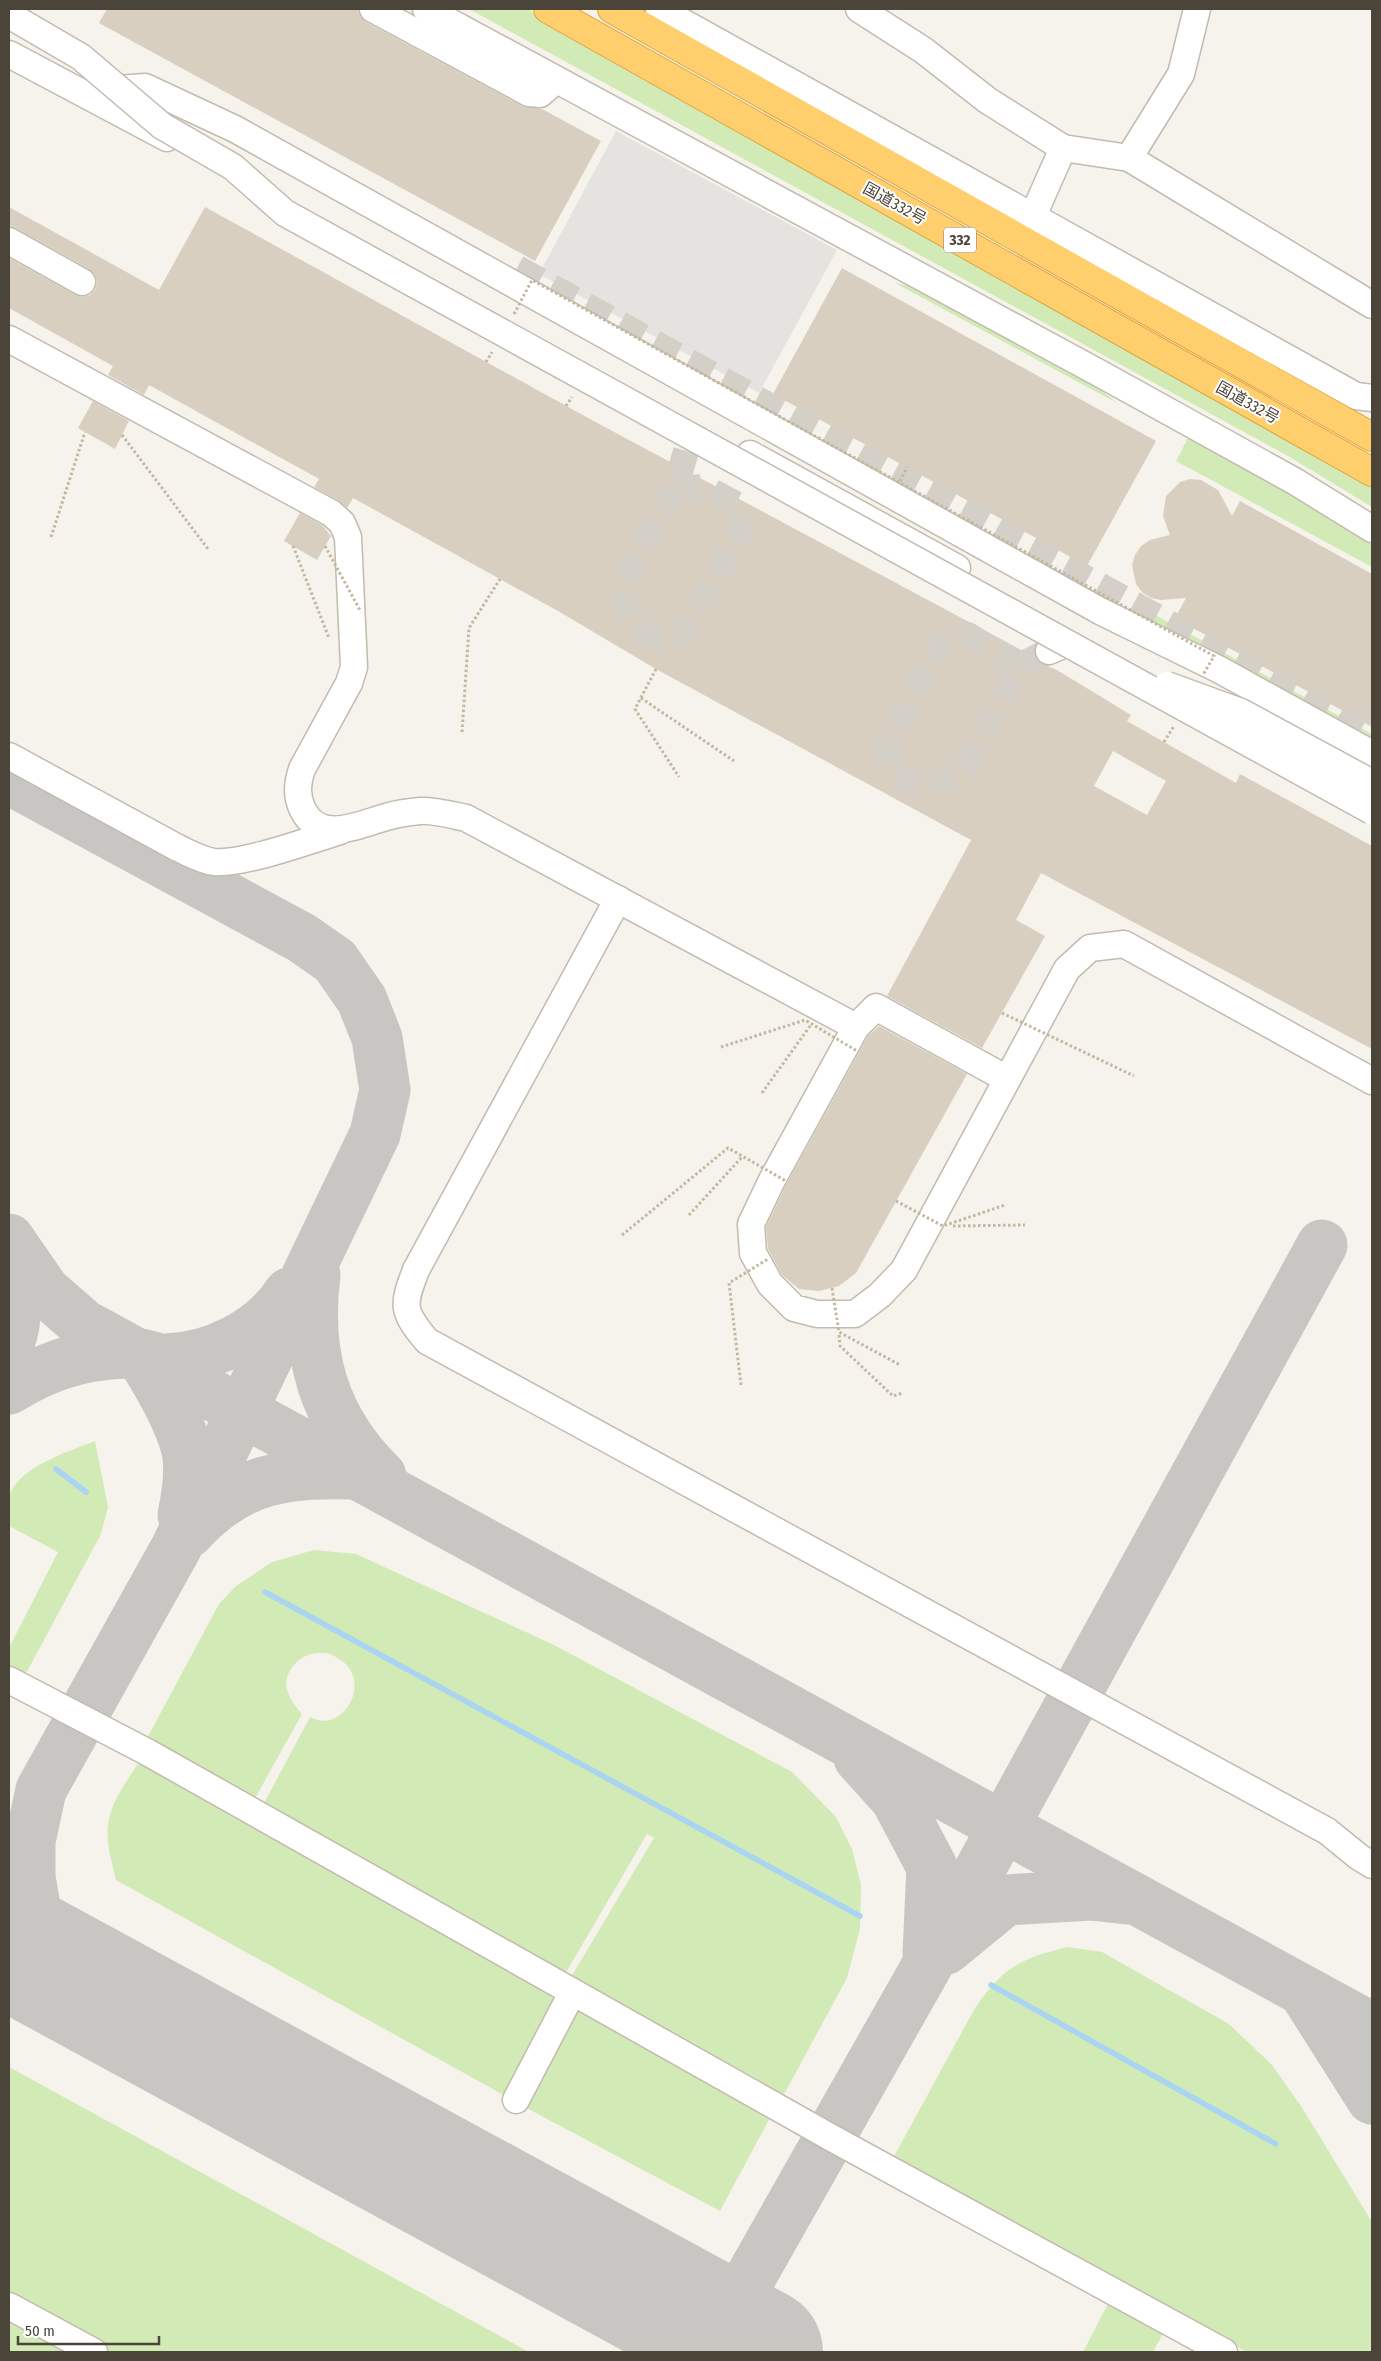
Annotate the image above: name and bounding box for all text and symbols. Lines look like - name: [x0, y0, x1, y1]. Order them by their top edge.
- street label: 国道332号: [860, 178, 930, 229]
- road number: 332: [944, 228, 976, 252]
- street label: 国道332号: [1213, 377, 1283, 428]
- scale bar: [18, 2314, 159, 2346]
- text: 50 m: [25, 2322, 55, 2340]

